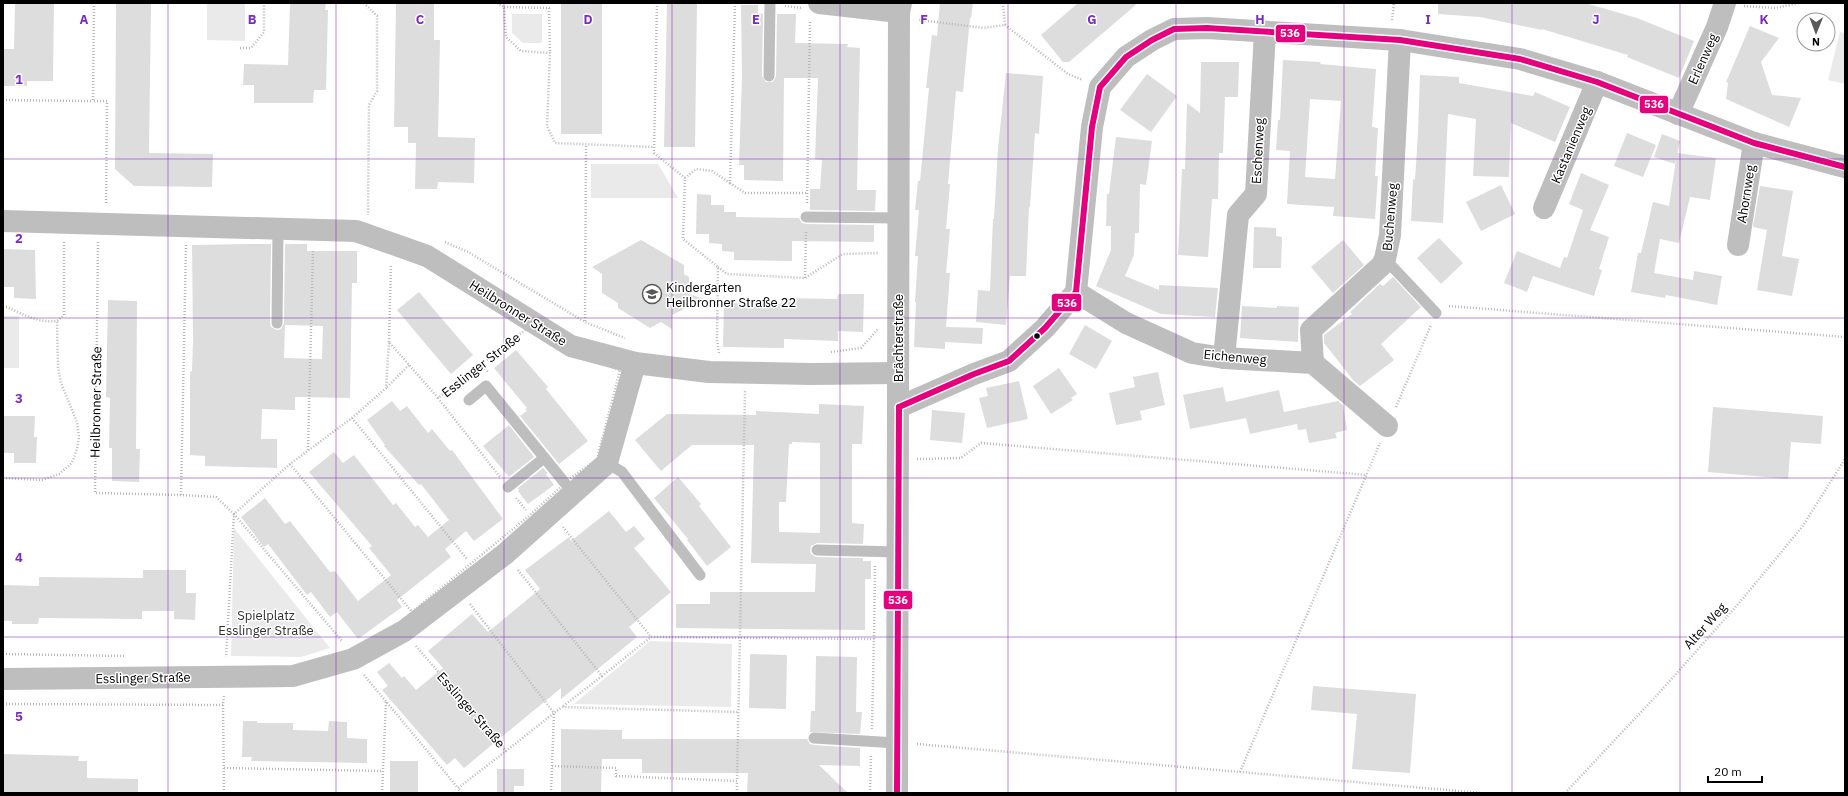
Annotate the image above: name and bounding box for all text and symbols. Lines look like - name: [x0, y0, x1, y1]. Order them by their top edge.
- text: A: [80, 11, 89, 28]
- text: B: [248, 11, 257, 28]
- text: C: [416, 11, 425, 28]
- text: D: [583, 11, 593, 28]
- text: E: [752, 11, 760, 28]
- text: F: [920, 11, 928, 28]
- text: G: [1087, 11, 1097, 28]
- text: H: [1255, 11, 1265, 28]
- text: I: [1425, 11, 1431, 28]
- text: J: [1592, 11, 1600, 28]
- text: K: [1759, 11, 1769, 28]
- north arrow: [1796, 12, 1836, 52]
- line badge: 536: [1275, 24, 1306, 43]
- text: 536: [1280, 26, 1300, 40]
- street label: Erlenweg: [1684, 31, 1722, 87]
- text: N: [1812, 35, 1820, 49]
- text: 1: [15, 71, 23, 88]
- line badge: 536: [1639, 95, 1669, 114]
- text: 536: [1644, 97, 1664, 111]
- street label: Kastanienweg: [1547, 104, 1595, 186]
- street label: Eschenweg: [1248, 117, 1268, 185]
- street label: Ahornweg: [1733, 163, 1759, 224]
- street label: Buchenweg: [1379, 182, 1401, 252]
- text: 2: [15, 230, 23, 247]
- street label: Heilbronner Straße: [466, 276, 570, 350]
- place label: Kindergarten Heilbronner Straße 22: [666, 279, 796, 311]
- school or university icon: Kindergarten Heilbronner Straße 22: [641, 283, 663, 305]
- line badge: 536: [1051, 293, 1082, 312]
- street label: Brächterstraße: [890, 294, 907, 382]
- text: 536: [1057, 296, 1077, 310]
- street label: Esslinger Straße: [438, 329, 524, 401]
- unlabelled marker: [1032, 331, 1042, 341]
- street label: Heilbronner Straße: [87, 346, 105, 458]
- street label: Eichenweg: [1203, 346, 1267, 368]
- text: 3: [15, 390, 23, 407]
- text: 4: [15, 549, 23, 566]
- line badge: 536: [883, 590, 913, 610]
- text: 536: [888, 593, 908, 607]
- street label: Alter Weg: [1680, 599, 1730, 653]
- park label: Spielplatz Esslinger Straße: [218, 607, 314, 639]
- street label: Esslinger Straße: [433, 668, 509, 752]
- street label: Esslinger Straße: [95, 669, 191, 687]
- text: 5: [15, 708, 23, 725]
- scale bar: [1708, 758, 1762, 784]
- text: 20 m: [1714, 764, 1742, 779]

